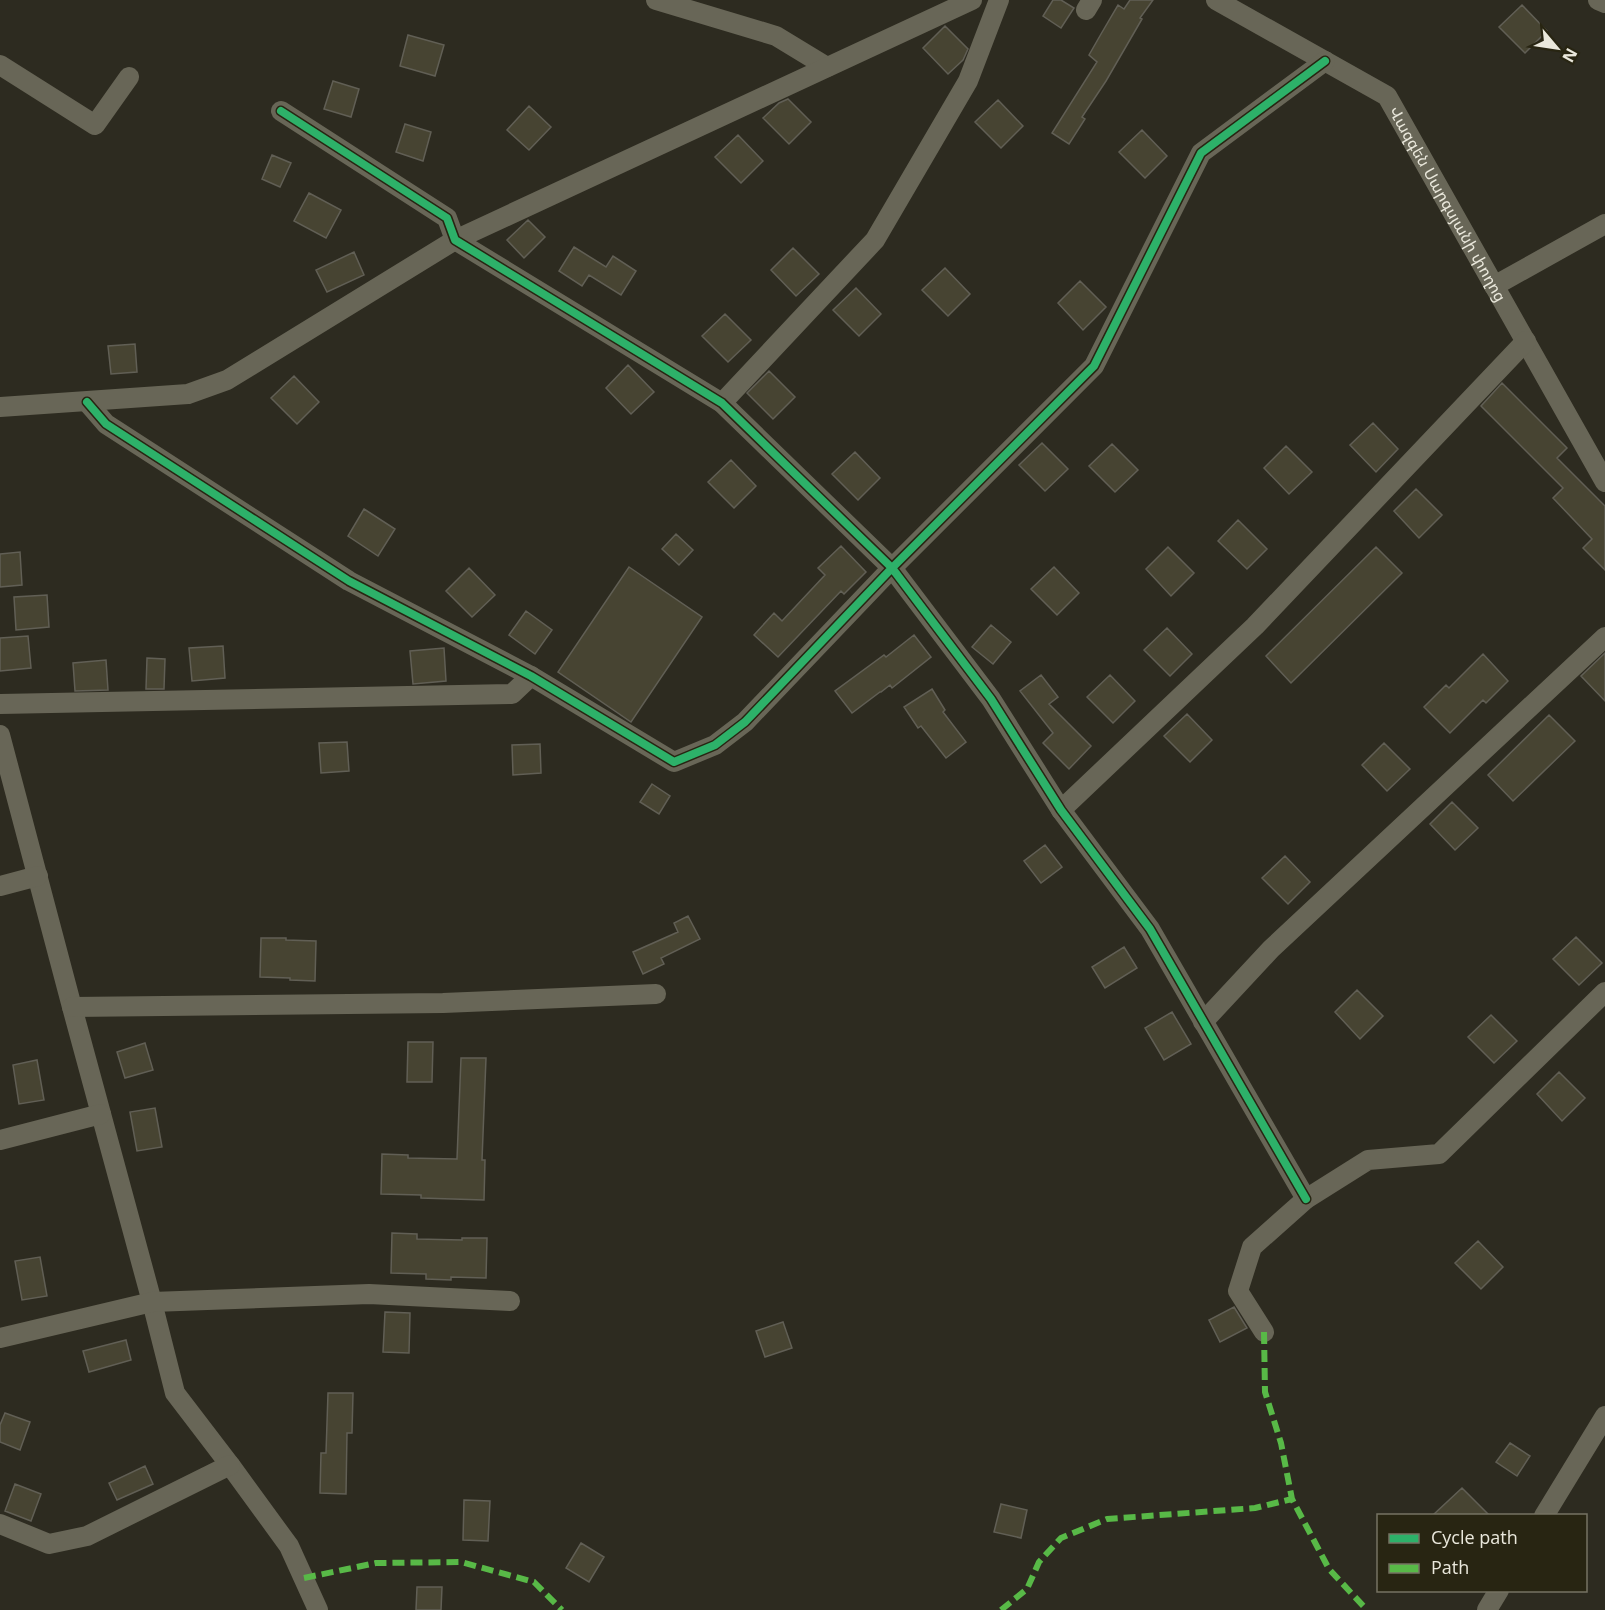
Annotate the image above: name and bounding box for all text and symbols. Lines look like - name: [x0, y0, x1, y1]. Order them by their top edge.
- north arrow: [1527, 18, 1587, 78]
- text: N: [1557, 44, 1583, 66]
- street label: Վազգեն Սարգսյանի փողոց: [1384, 102, 1512, 306]
- legend: [1377, 1514, 1587, 1592]
- text: Cycle path: [1431, 1525, 1518, 1549]
- text: Path: [1431, 1555, 1469, 1579]

